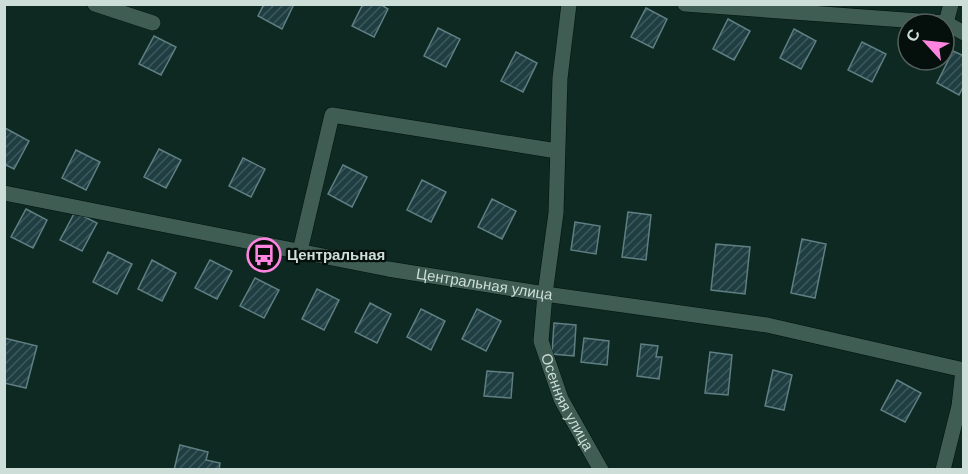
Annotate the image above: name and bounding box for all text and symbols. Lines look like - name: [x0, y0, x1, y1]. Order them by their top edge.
- north arrow: [896, 12, 956, 72]
- text: С: [901, 25, 925, 45]
- bus stop icon: Центральная: [246, 237, 282, 273]
- place label: Центральная: [287, 245, 385, 265]
- street label: Центральная улица: [415, 264, 555, 305]
- street label: Осенняя улица: [536, 351, 598, 455]

